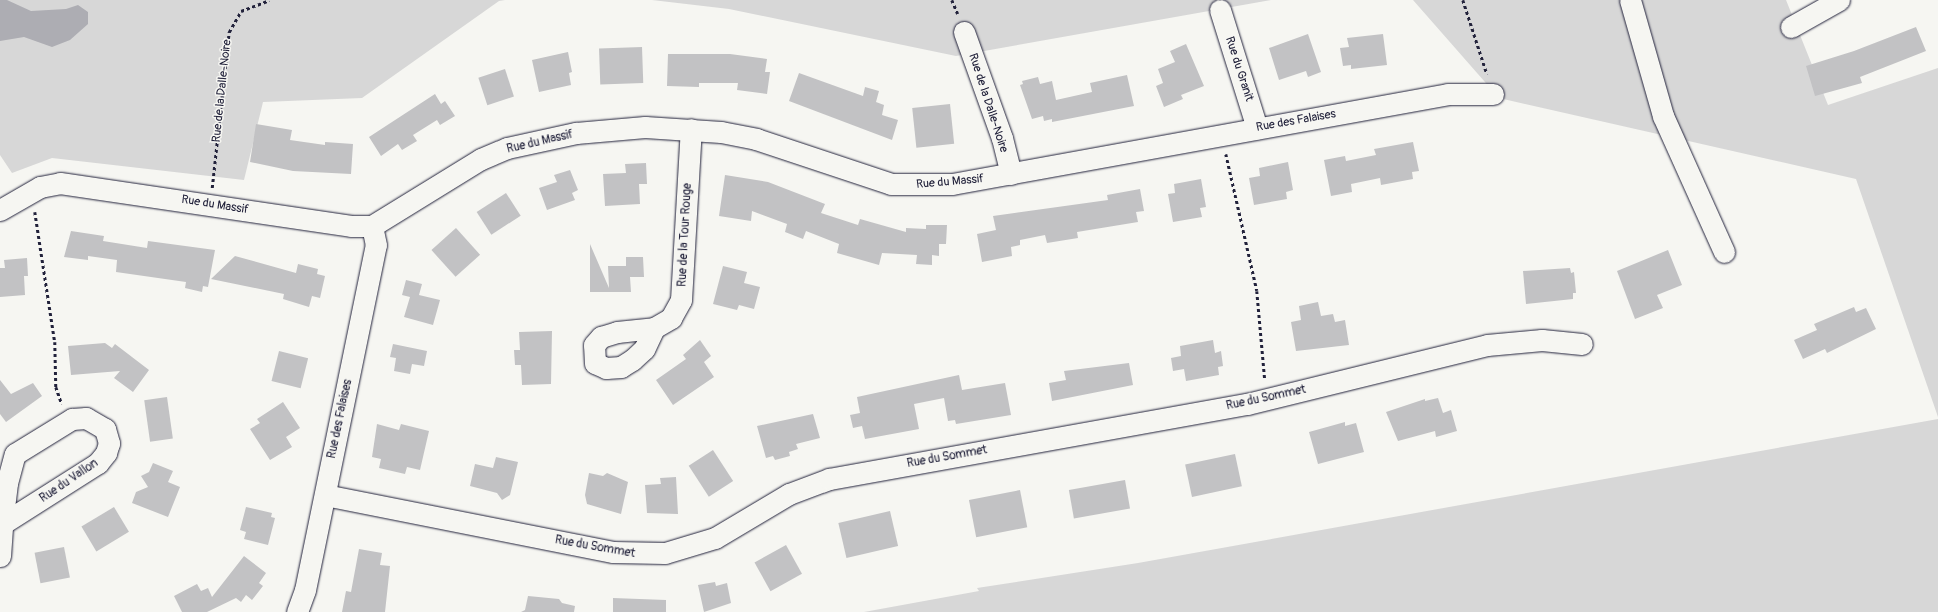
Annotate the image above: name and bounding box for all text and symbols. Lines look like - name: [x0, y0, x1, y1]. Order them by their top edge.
- street label: Rue du Granit: [1222, 35, 1256, 103]
- street label: Rue de la Dalle-Noire: [209, 39, 235, 143]
- street label: Rue de la Dalle-Noire: [965, 52, 1011, 154]
- street label: Rue des Falaises: [1255, 107, 1337, 135]
- street label: Rue du Massif: [505, 127, 575, 157]
- street label: Rue du Massif: [916, 172, 984, 192]
- street label: Rue de la Tour Rouge: [675, 183, 695, 287]
- street label: Rue du Massif: [180, 193, 250, 217]
- street label: Rue des Falaises: [325, 378, 355, 460]
- street label: Rue du Sommet: [1225, 383, 1307, 413]
- street label: Rue du Sommet: [906, 443, 988, 471]
- street label: Rue du Vallon: [37, 456, 101, 506]
- street label: Rue du Sommet: [554, 533, 636, 561]

